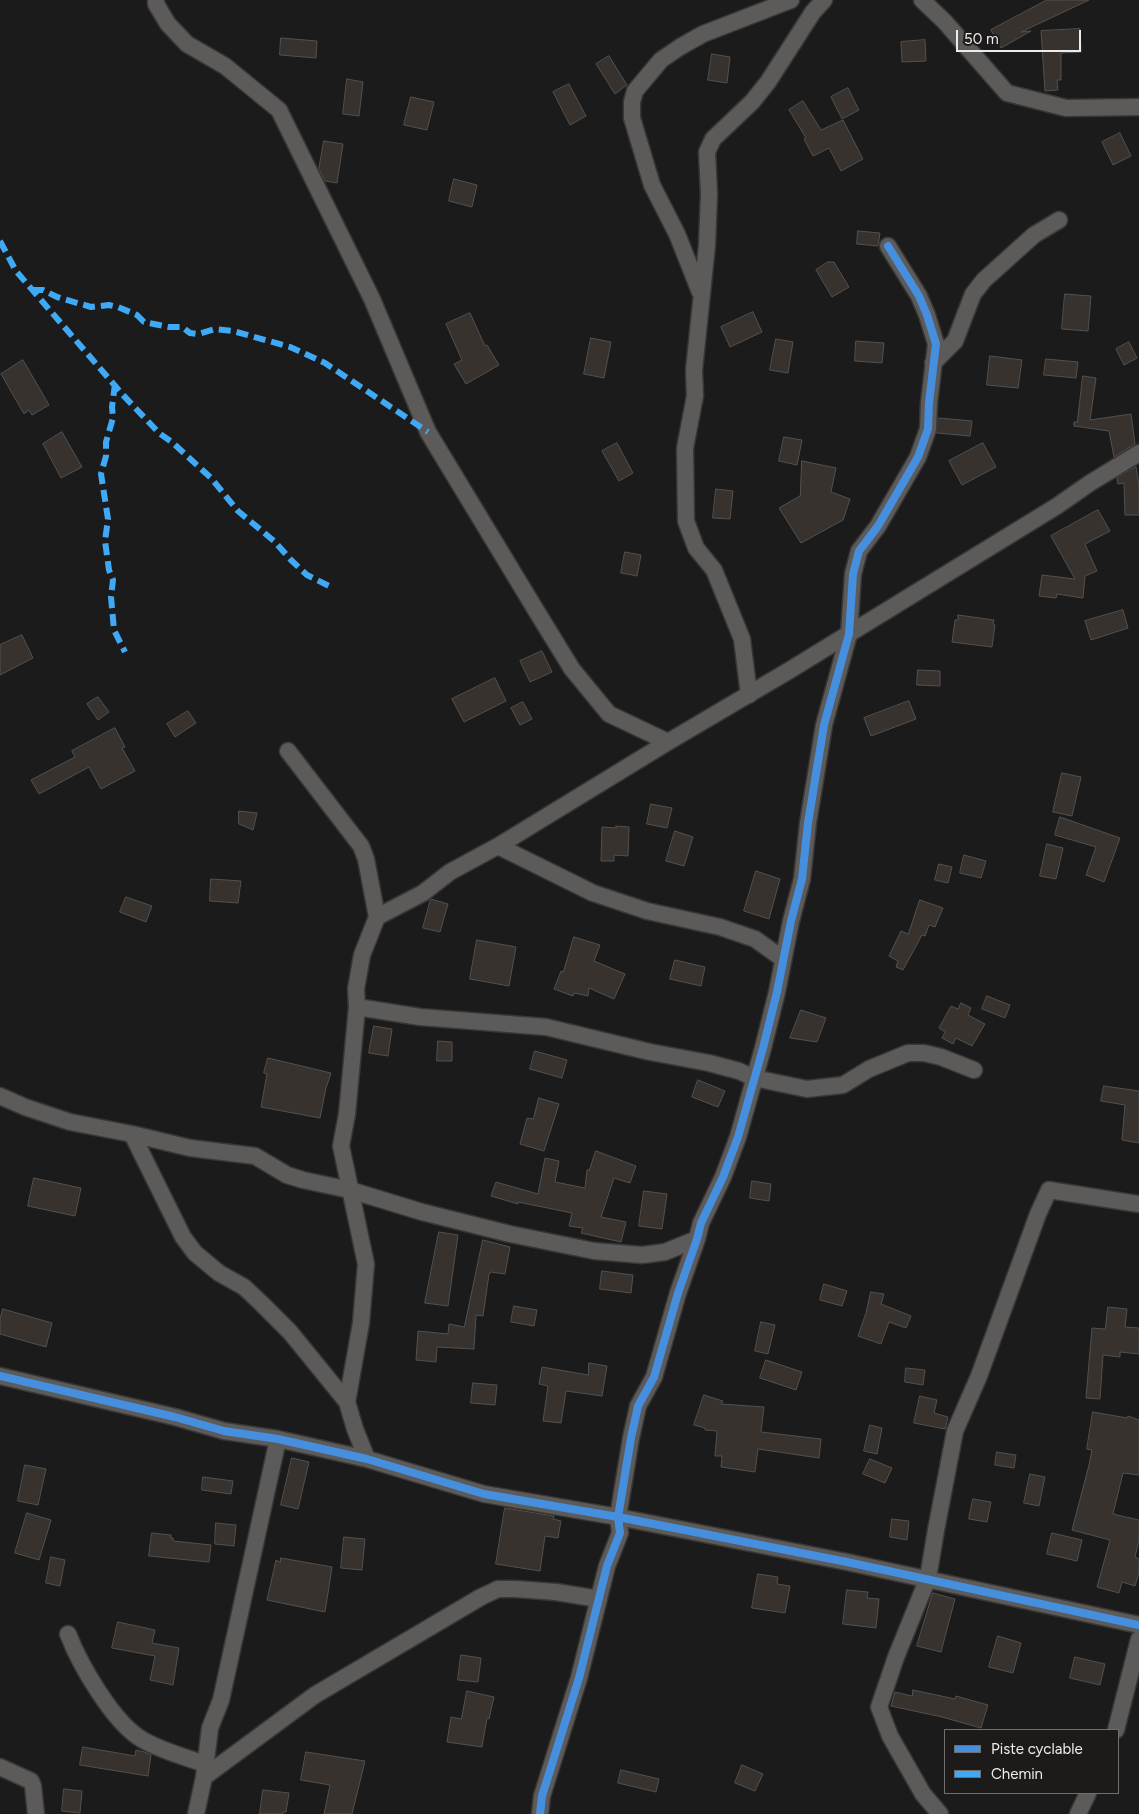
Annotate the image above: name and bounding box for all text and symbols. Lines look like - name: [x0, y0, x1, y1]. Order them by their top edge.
- scale bar: [959, 20, 1084, 52]
- text: 50 m: [964, 30, 999, 48]
- legend: [944, 1729, 1119, 1794]
- text: Piste cyclable: [991, 1740, 1083, 1758]
- text: Chemin: [991, 1765, 1043, 1783]

